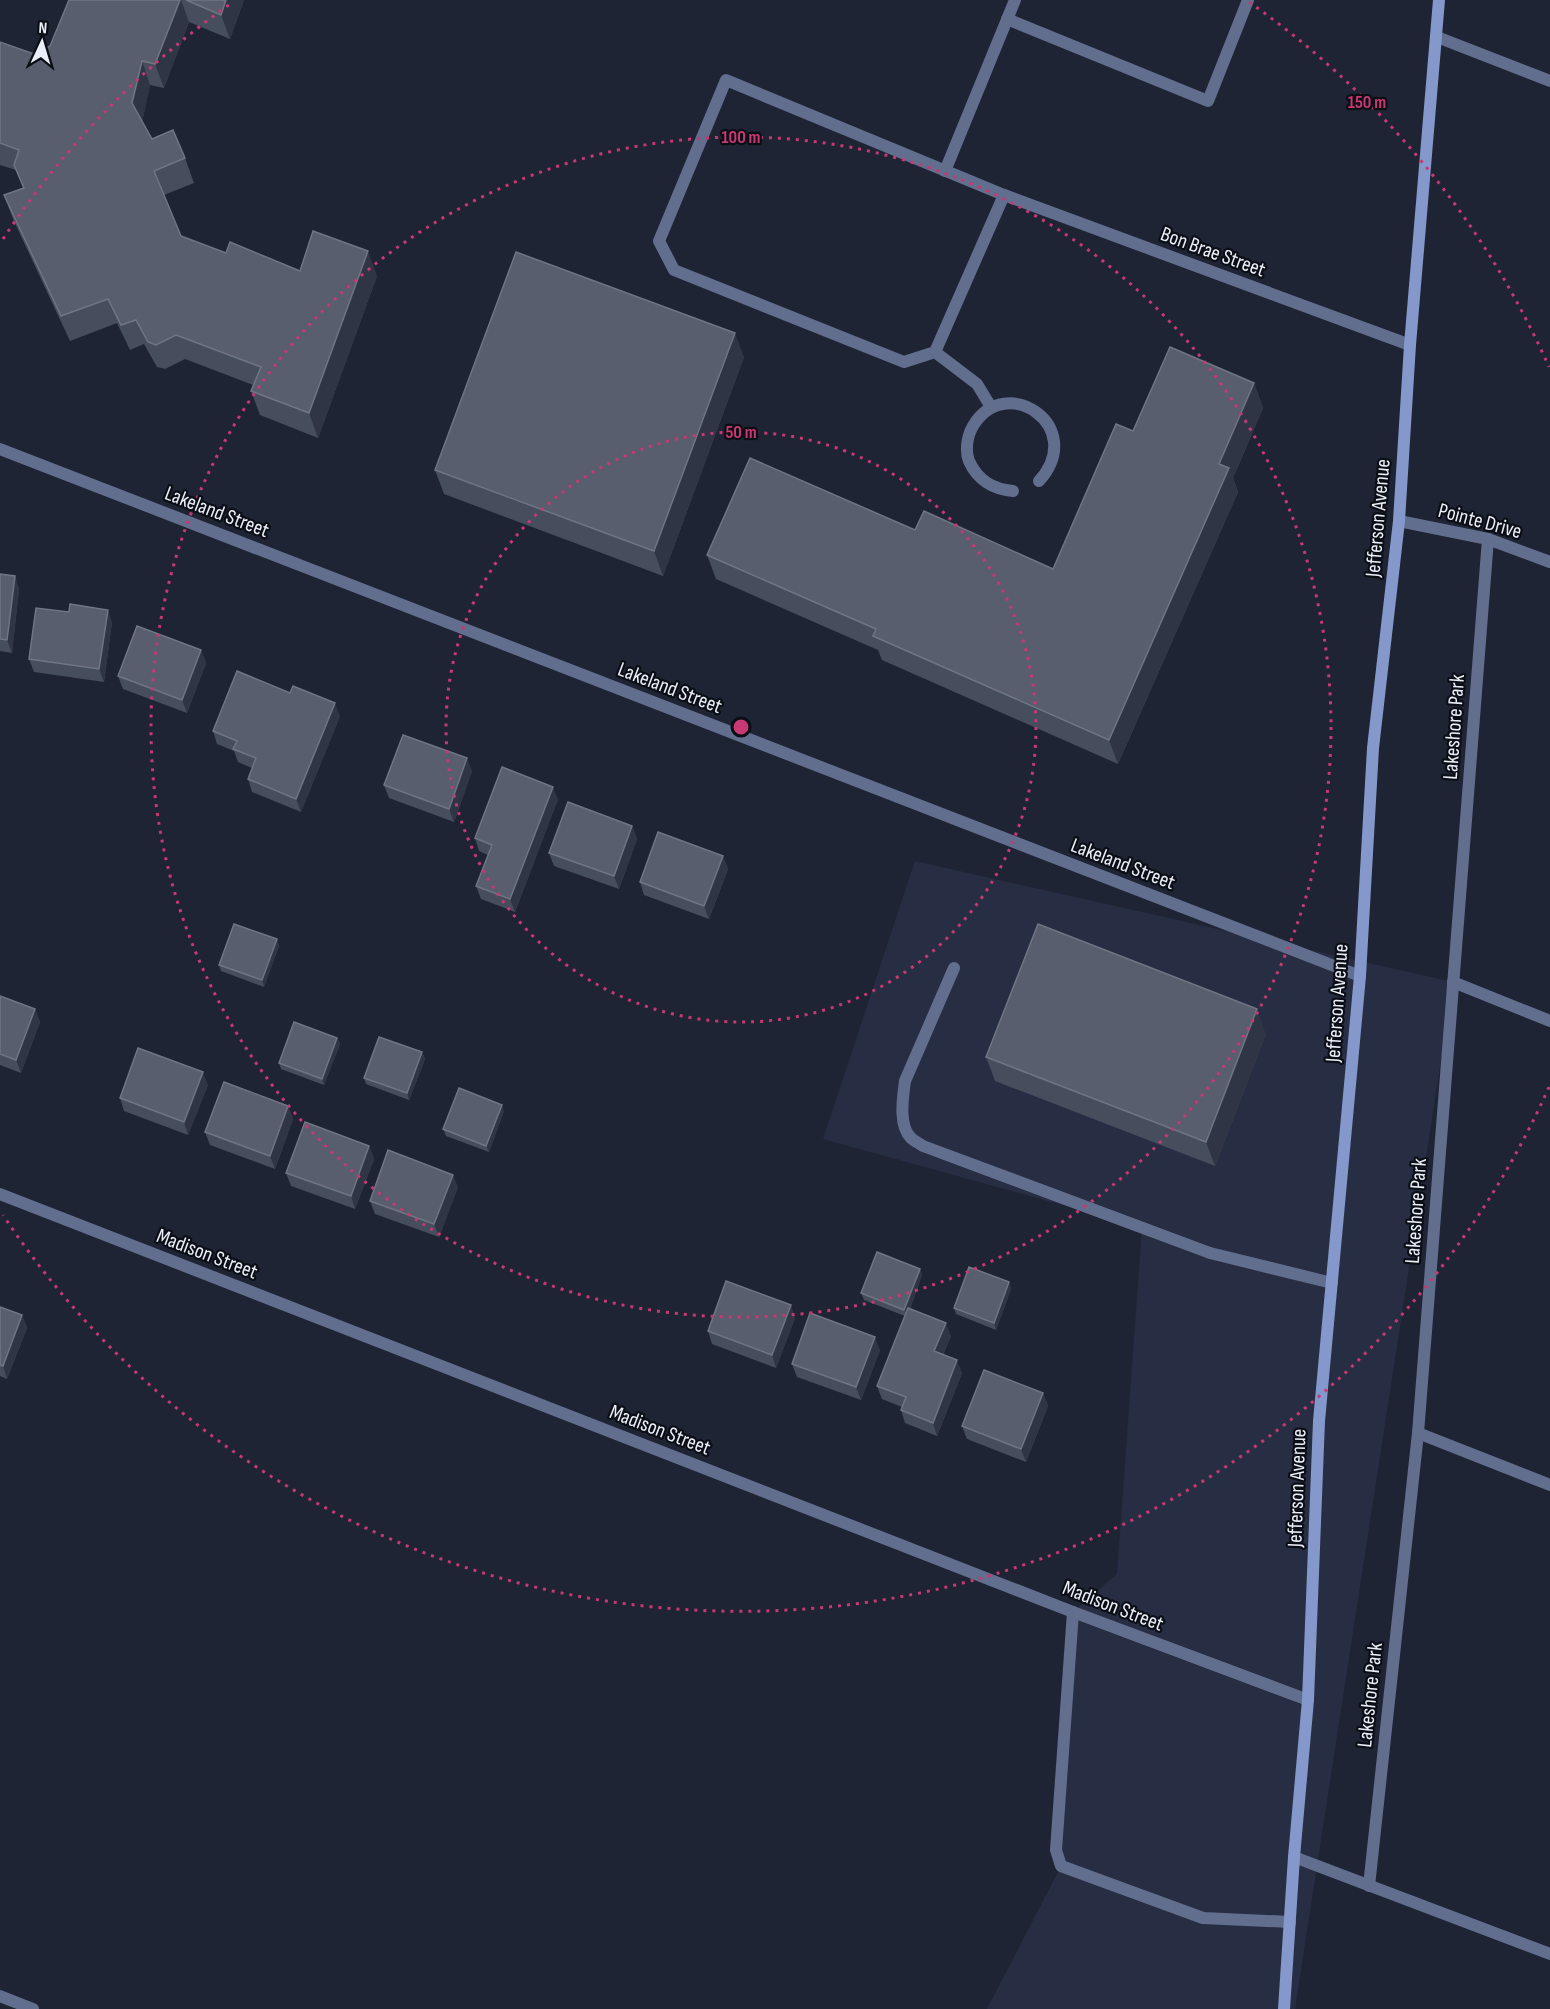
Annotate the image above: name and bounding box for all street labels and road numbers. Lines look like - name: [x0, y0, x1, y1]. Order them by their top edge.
- street label: Bon Brae Street: [1157, 222, 1269, 282]
- street label: Jefferson Avenue: [1360, 458, 1396, 579]
- street label: Lakeland Street: [161, 481, 273, 543]
- street label: Pointe Drive: [1436, 498, 1524, 544]
- street label: Lakeland Street: [614, 657, 726, 719]
- street label: Lakeshore Park: [1438, 674, 1470, 780]
- street label: Lakeland Street: [1067, 833, 1179, 895]
- street label: Jefferson Avenue: [1320, 943, 1354, 1064]
- street label: Lakeshore Park: [1400, 1158, 1432, 1264]
- street label: Madison Street: [153, 1223, 261, 1285]
- street label: Madison Street: [606, 1399, 714, 1461]
- street label: Jefferson Avenue: [1282, 1428, 1312, 1549]
- street label: Madison Street: [1059, 1575, 1167, 1637]
- street label: Lakeshore Park: [1352, 1641, 1388, 1749]

